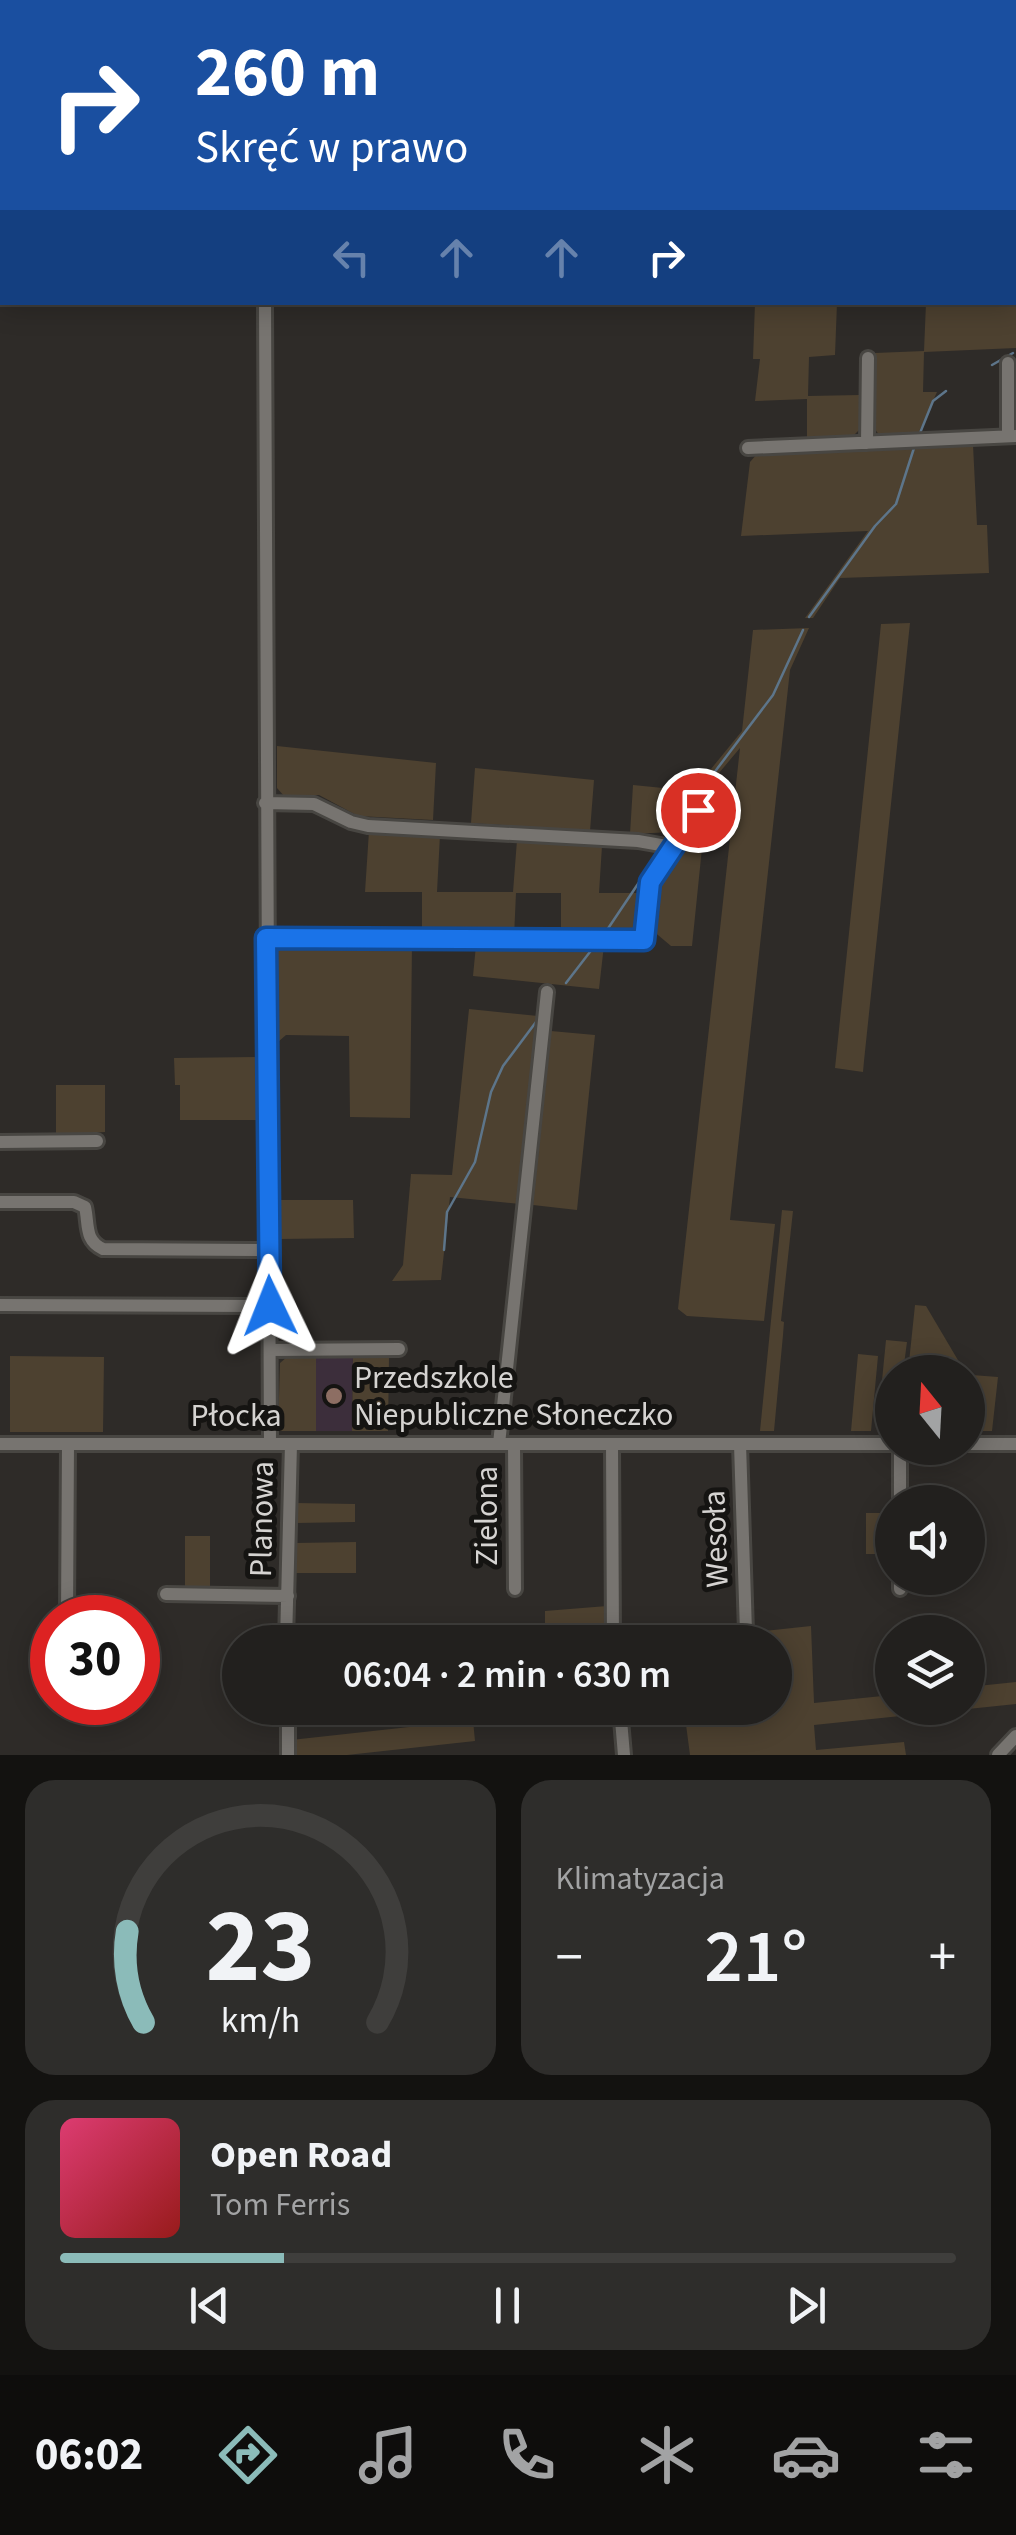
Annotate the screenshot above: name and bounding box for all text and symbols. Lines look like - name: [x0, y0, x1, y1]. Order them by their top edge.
- text: 260 m: [195, 23, 380, 123]
- icon: right: [30, 40, 160, 170]
- text: Skręć w prawo: [195, 116, 468, 180]
- icon: left: [324, 230, 379, 285]
- icon: ahead: [429, 230, 484, 285]
- icon: ahead: [534, 230, 589, 285]
- icon: right: [639, 230, 694, 285]
- pin: [656, 768, 741, 853]
- icon: arrive: [671, 783, 726, 838]
- position arrow: [218, 1254, 322, 1358]
- place label: Przedszkole Niepubliczne Słoneczko: [354, 1355, 673, 1438]
- north arrow: [875, 1355, 985, 1465]
- map controls: [875, 1355, 985, 1725]
- marker: Przedszkole Niepubliczne Słoneczko: [323, 1385, 345, 1407]
- street label: Płocka: [190, 1393, 282, 1439]
- street label: Planowa: [238, 1461, 286, 1577]
- street label: Zielona: [464, 1466, 510, 1566]
- button: sound: [875, 1485, 985, 1595]
- street label: Wesoła: [691, 1490, 741, 1588]
- speed limit sign: 30: [30, 1595, 160, 1725]
- button: layers: [875, 1615, 985, 1725]
- text: 06:04 · 2 min · 630 m: [343, 1648, 671, 1702]
- text: Klimatyzacja: [556, 1856, 725, 1902]
- text: 23: [205, 1874, 315, 2022]
- text: 21°: [704, 1904, 807, 2011]
- text: −: [556, 1919, 583, 1997]
- text: +: [929, 1919, 956, 1997]
- text: km/h: [221, 1995, 300, 2046]
- text: Open Road: [210, 2128, 392, 2182]
- text: Tom Ferris: [210, 2182, 350, 2228]
- icon: previous: [182, 2278, 237, 2333]
- icon: pause: [480, 2278, 535, 2333]
- icon: next: [779, 2278, 834, 2333]
- icon: directions: [213, 2420, 283, 2490]
- icon: music: [353, 2420, 423, 2490]
- icon: phone: [492, 2420, 562, 2490]
- icon: climate: [632, 2420, 702, 2490]
- icon: car: [771, 2420, 841, 2490]
- icon: filters: [911, 2420, 981, 2490]
- text: 06:02: [35, 2423, 143, 2487]

